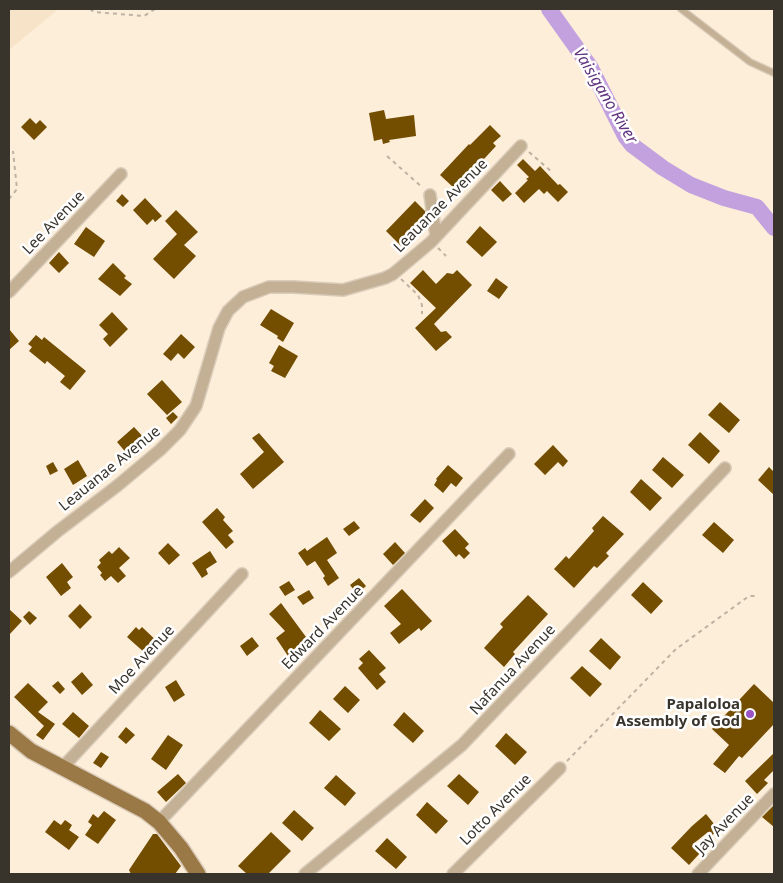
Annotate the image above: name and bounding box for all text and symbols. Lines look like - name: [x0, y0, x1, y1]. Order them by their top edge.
- water label: Vaisigano River: [569, 44, 641, 148]
- street label: Leauanae Avenue: [390, 155, 492, 257]
- street label: Lee Avenue: [19, 187, 89, 259]
- street label: Leauanae Avenue: [56, 423, 164, 515]
- street label: Edward Avenue: [279, 582, 367, 674]
- street label: Nafanua Avenue: [467, 621, 559, 719]
- street label: Moe Avenue: [106, 622, 178, 698]
- place label: Papaloloa Assembly of God: [616, 696, 740, 731]
- marker: Papaloloa Assembly of God: [744, 708, 756, 720]
- street label: Lotto Avenue: [457, 771, 535, 849]
- street label: Jay Avenue: [692, 790, 758, 858]

